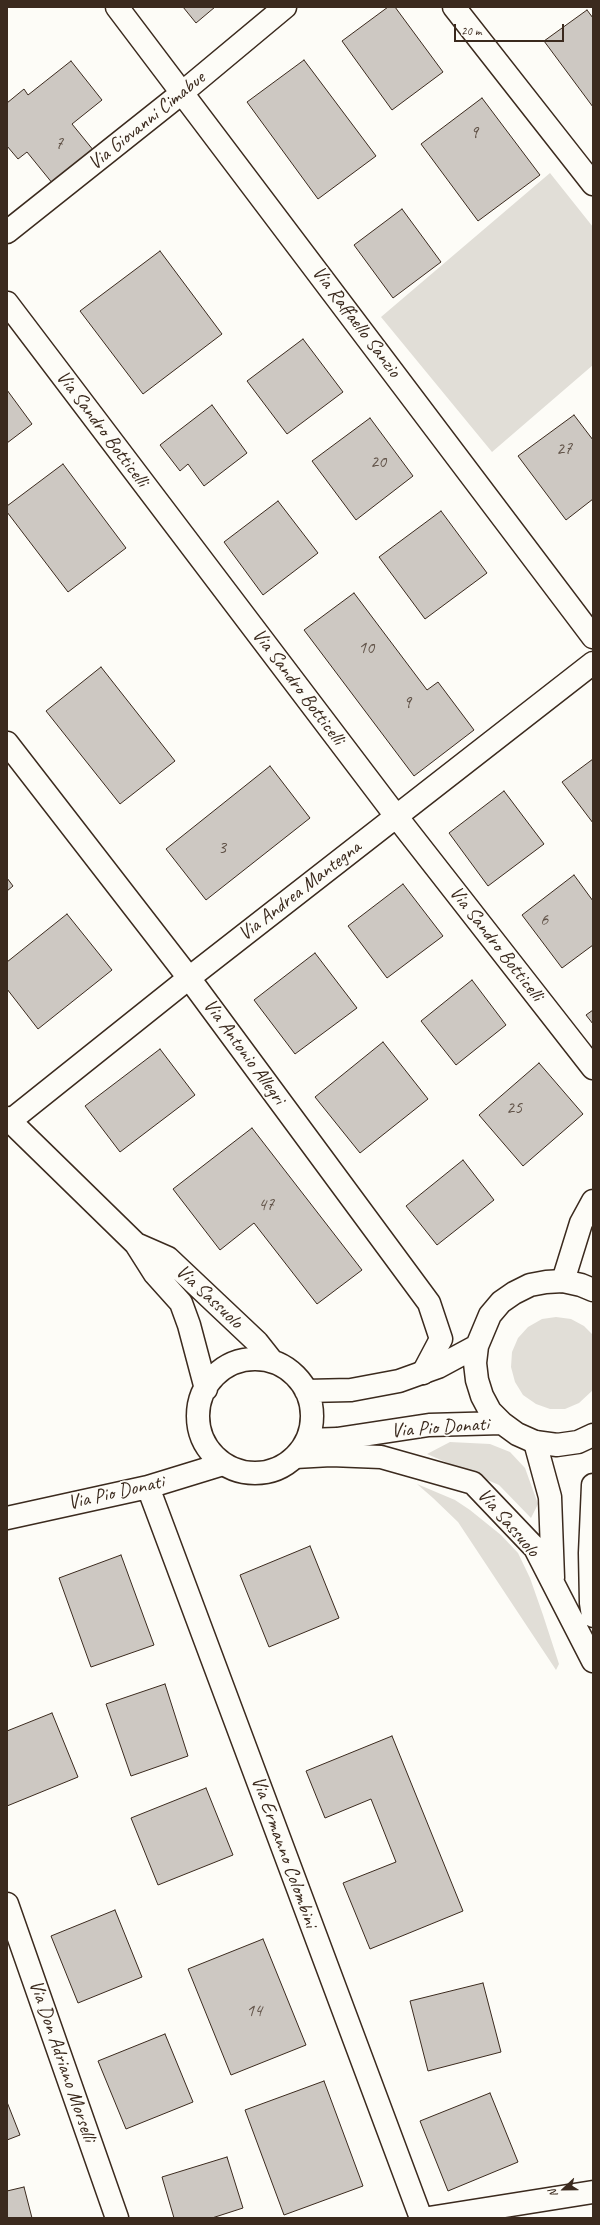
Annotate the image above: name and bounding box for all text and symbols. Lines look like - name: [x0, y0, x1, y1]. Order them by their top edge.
- scale bar: [456, 16, 566, 42]
- text: 20 m: [461, 23, 481, 39]
- street label: Via Giovanni Cimabue: [84, 67, 210, 175]
- house number: 9: [470, 122, 478, 144]
- house number: 7: [55, 133, 63, 155]
- street label: Via Raffaello Sanzio: [306, 262, 406, 382]
- street label: Via Sandro Botticelli: [50, 366, 154, 492]
- house number: 27: [556, 438, 572, 460]
- house number: 20: [370, 451, 386, 473]
- street label: Via Sandro Botticelli: [246, 624, 350, 750]
- house number: 10: [358, 637, 374, 659]
- house number: 9: [403, 692, 411, 714]
- street label: Via Andrea Mantegna: [234, 836, 366, 946]
- house number: 3: [218, 837, 226, 859]
- street label: Via Sandro Botticelli: [444, 882, 548, 1006]
- house number: 6: [540, 909, 548, 931]
- street label: Via Antonio Allegri: [198, 994, 290, 1110]
- house number: 25: [506, 1097, 522, 1119]
- house number: 47: [258, 1194, 274, 1216]
- street label: Via Sassuolo: [170, 1260, 248, 1334]
- street label: Via Pio Donati: [390, 1413, 490, 1443]
- street label: Via Pio Donati: [66, 1470, 166, 1516]
- street label: Via Sassuolo: [472, 1484, 544, 1562]
- street label: Via Ermanno Colombini: [245, 1773, 323, 1931]
- street label: Via Don Adriano Morselli: [23, 1977, 101, 2145]
- house number: 14: [246, 2000, 262, 2022]
- north arrow: [544, 2169, 584, 2209]
- text: N: [545, 2188, 561, 2199]

